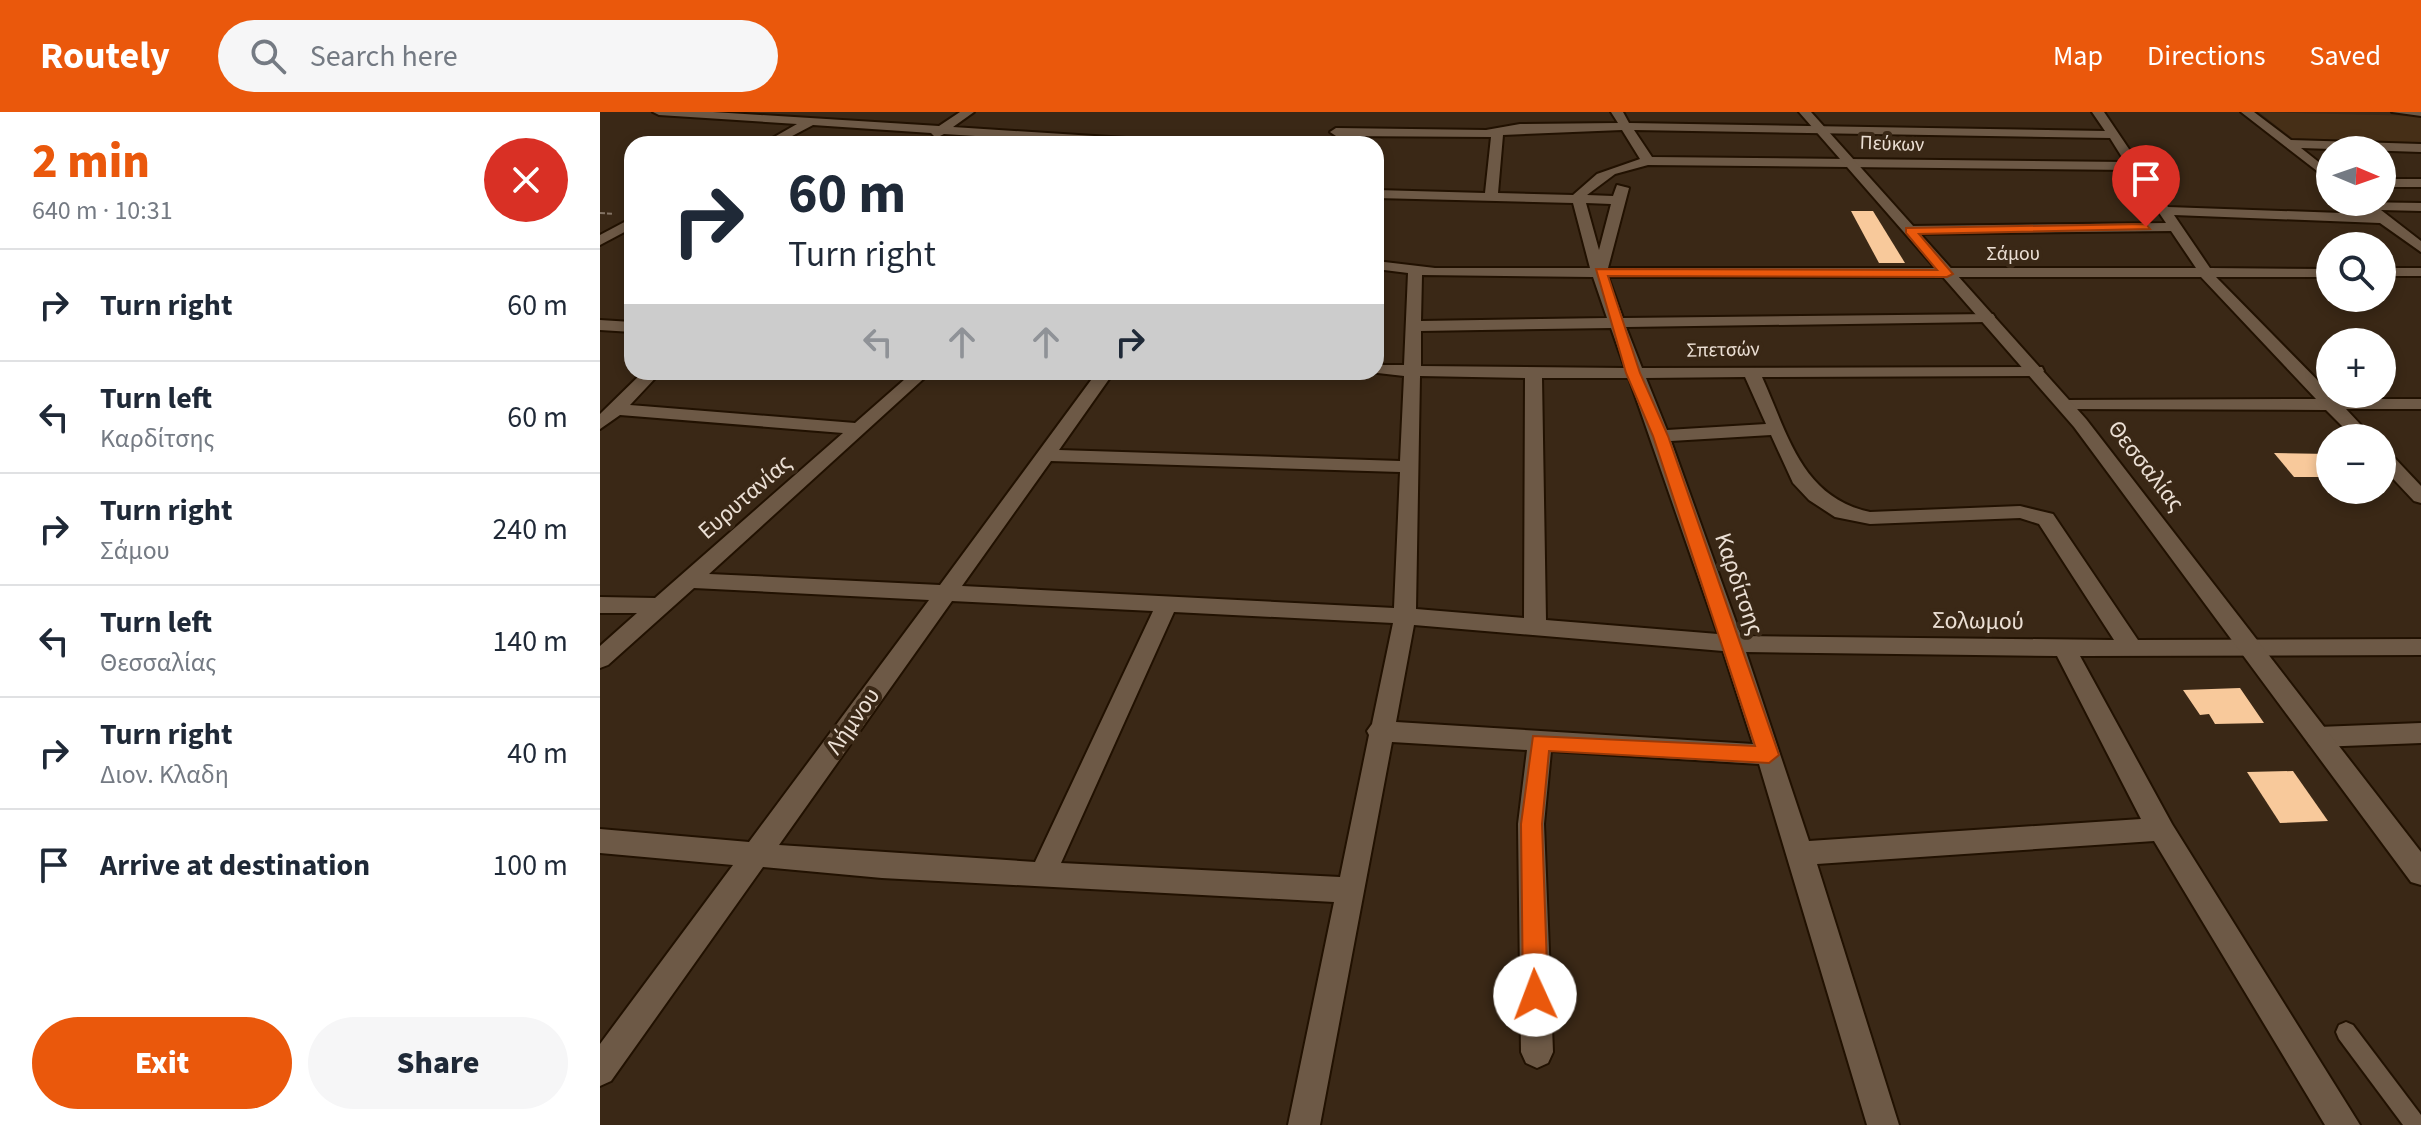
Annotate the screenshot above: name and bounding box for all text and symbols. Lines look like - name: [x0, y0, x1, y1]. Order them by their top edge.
- search box: [218, 20, 778, 92]
- text: Routely: [40, 29, 170, 83]
- icon: search: [246, 34, 290, 78]
- text: Search here: [310, 35, 458, 78]
- text: Map: [2053, 36, 2103, 76]
- text: Directions: [2147, 36, 2266, 76]
- text: Saved: [2310, 36, 2381, 76]
- text: 2 min: [32, 128, 150, 196]
- street label: Πεύκων: [1859, 129, 1925, 159]
- north arrow: [2316, 136, 2396, 216]
- map controls: [2316, 136, 2396, 504]
- button: close: [484, 138, 568, 222]
- pin: [2112, 145, 2180, 227]
- text: 60 m: [788, 155, 906, 234]
- icon: arrive: [2124, 157, 2168, 201]
- icon: right: [656, 168, 760, 272]
- text: 640 m · 10:31: [32, 192, 173, 229]
- text: Turn right: [788, 229, 936, 280]
- button: search: [2316, 232, 2396, 312]
- street label: Σάμου: [1986, 240, 2040, 268]
- icon: right: [32, 283, 76, 327]
- text: Turn right: [100, 284, 232, 327]
- text: 60 m: [507, 284, 568, 327]
- icon: left: [856, 320, 900, 364]
- icon: ahead: [940, 320, 984, 364]
- icon: ahead: [1024, 320, 1068, 364]
- icon: right: [1108, 320, 1152, 364]
- button: +: [2316, 328, 2396, 408]
- street label: Σπετσών: [1686, 335, 1760, 365]
- text: Turn left: [100, 377, 212, 420]
- icon: left: [32, 395, 76, 439]
- text: 60 m: [507, 396, 568, 439]
- street label: Θεσσαλίας: [2099, 413, 2193, 519]
- text: Καρδίτσης: [100, 420, 215, 457]
- button: −: [2316, 424, 2396, 504]
- street label: Ευρυτανίας: [690, 446, 800, 548]
- text: Turn right: [100, 489, 232, 532]
- icon: right: [32, 507, 76, 551]
- text: 240 m: [492, 508, 568, 551]
- street label: Καρδίτσης: [1705, 528, 1773, 640]
- text: Σάμου: [100, 532, 170, 569]
- text: Turn left: [100, 601, 212, 644]
- street label: Σολωμού: [1932, 603, 2024, 639]
- icon: left: [32, 619, 76, 663]
- text: 140 m: [492, 620, 568, 663]
- text: Θεσσαλίας: [100, 644, 216, 681]
- street label: Λήμνου: [817, 680, 889, 762]
- text: Turn right: [100, 713, 232, 756]
- icon: right: [32, 731, 76, 775]
- text: 40 m: [507, 732, 568, 775]
- text: Διον. Κλαδη: [100, 756, 229, 793]
- icon: arrive: [32, 843, 76, 887]
- text: Arrive at destination: [100, 844, 370, 887]
- text: 100 m: [492, 844, 568, 887]
- position arrow: [1493, 953, 1577, 1037]
- button: Exit: [32, 1017, 292, 1109]
- button: Share: [308, 1017, 568, 1109]

